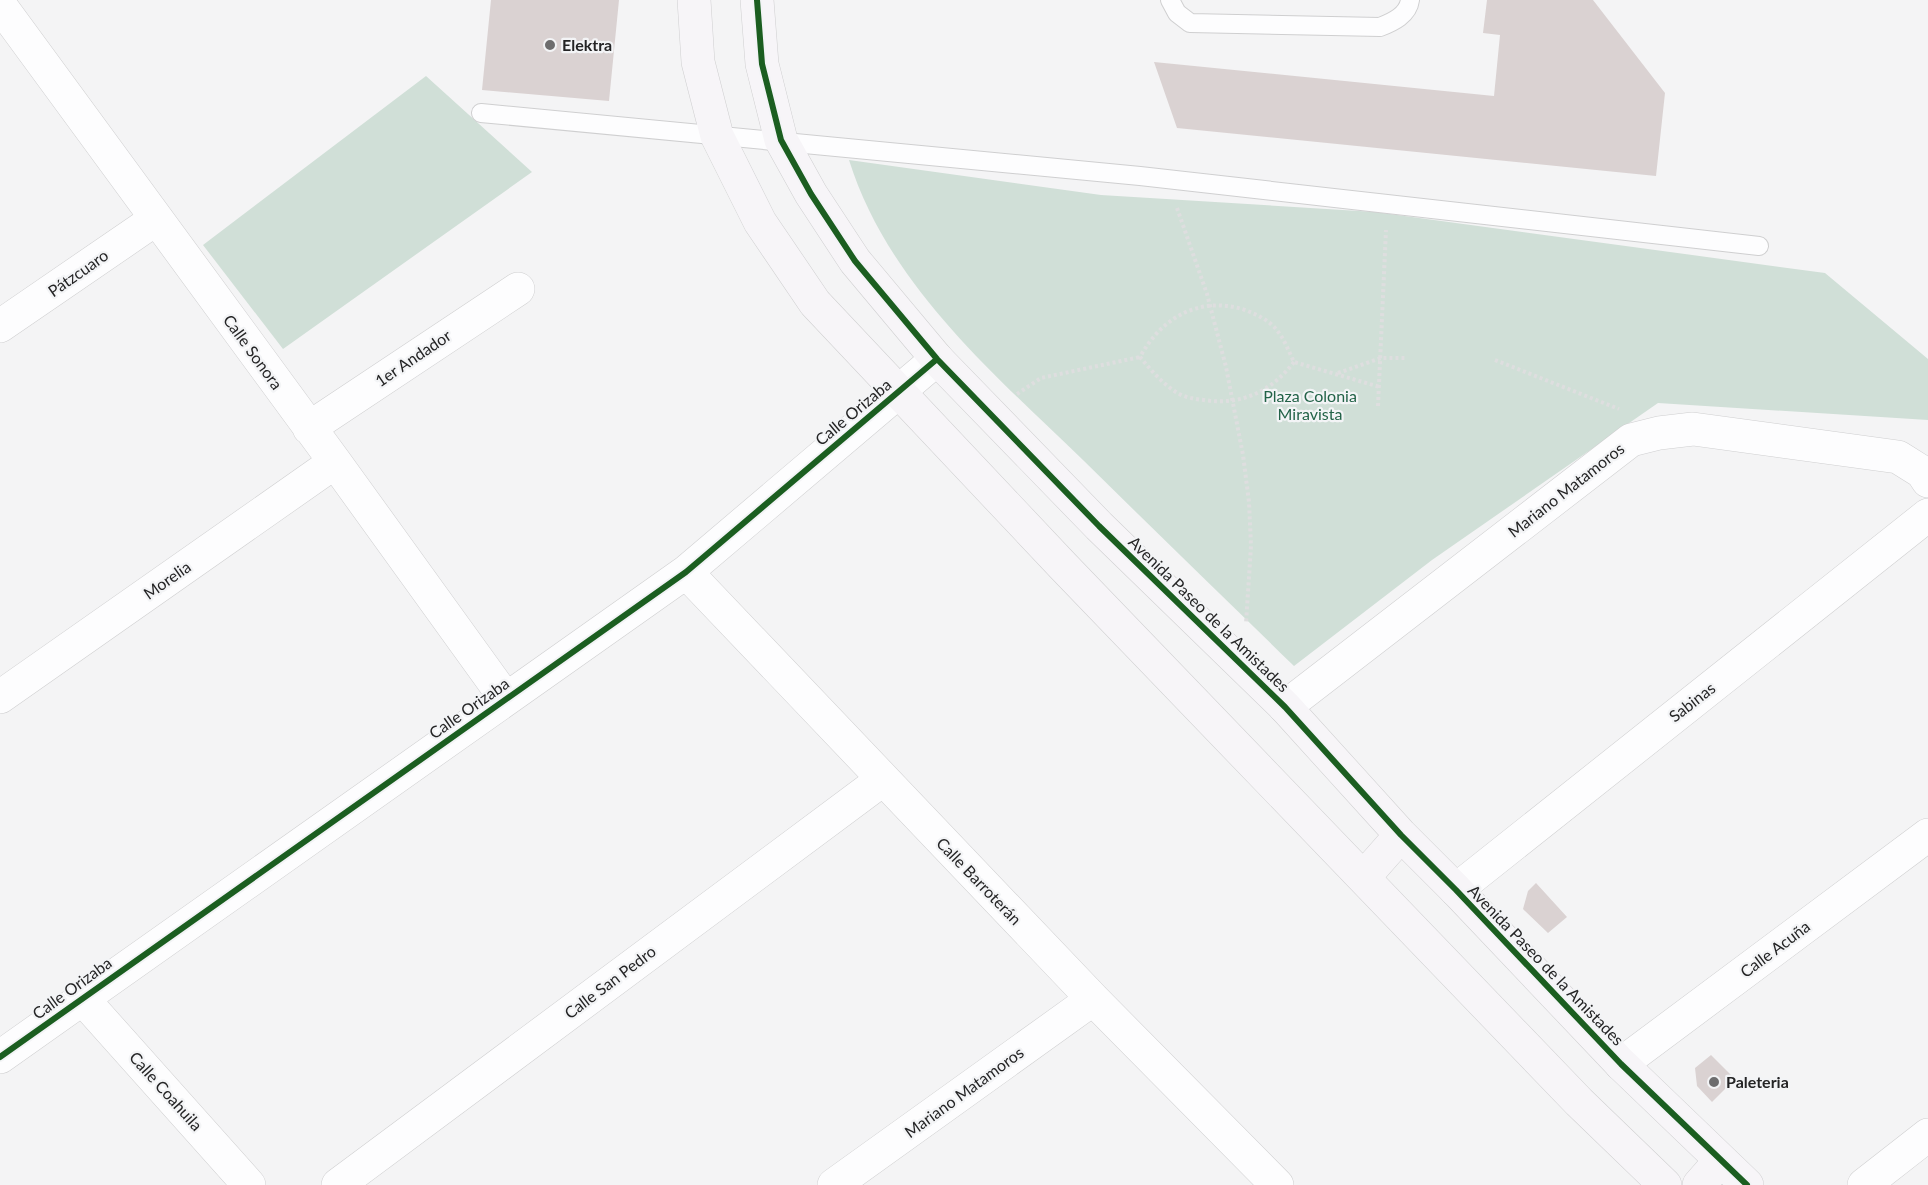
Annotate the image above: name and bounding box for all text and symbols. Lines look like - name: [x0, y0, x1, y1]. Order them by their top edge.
- place label: Elektra: [562, 35, 612, 54]
- marker: Elektra: [543, 38, 557, 52]
- street label: Pátzcuaro: [44, 245, 111, 300]
- street label: Calle Sonora: [220, 310, 287, 393]
- street label: 1er Andador: [371, 325, 454, 390]
- street label: Calle Orizaba: [811, 374, 894, 449]
- park label: Plaza Colonia Miravista: [1263, 386, 1357, 423]
- street label: Mariano Matamoros: [1504, 438, 1628, 541]
- street label: Avenida Paseo de la Amistades: [1125, 532, 1294, 695]
- street label: Morelia: [139, 557, 194, 603]
- street label: Calle Orizaba: [425, 673, 512, 742]
- street label: Sabinas: [1665, 678, 1719, 725]
- street label: Calle Barroterán: [933, 833, 1026, 928]
- street label: Avenida Paseo de la Amistades: [1465, 880, 1628, 1049]
- street label: Calle Acuña: [1736, 916, 1813, 981]
- street label: Calle San Pedro: [560, 941, 659, 1022]
- street label: Calle Orizaba: [28, 953, 115, 1023]
- street label: Mariano Matamoros: [901, 1042, 1027, 1141]
- street label: Calle Coahuila: [126, 1047, 207, 1134]
- place label: Paleteria: [1726, 1072, 1789, 1091]
- marker: Paleteria: [1707, 1075, 1721, 1089]

